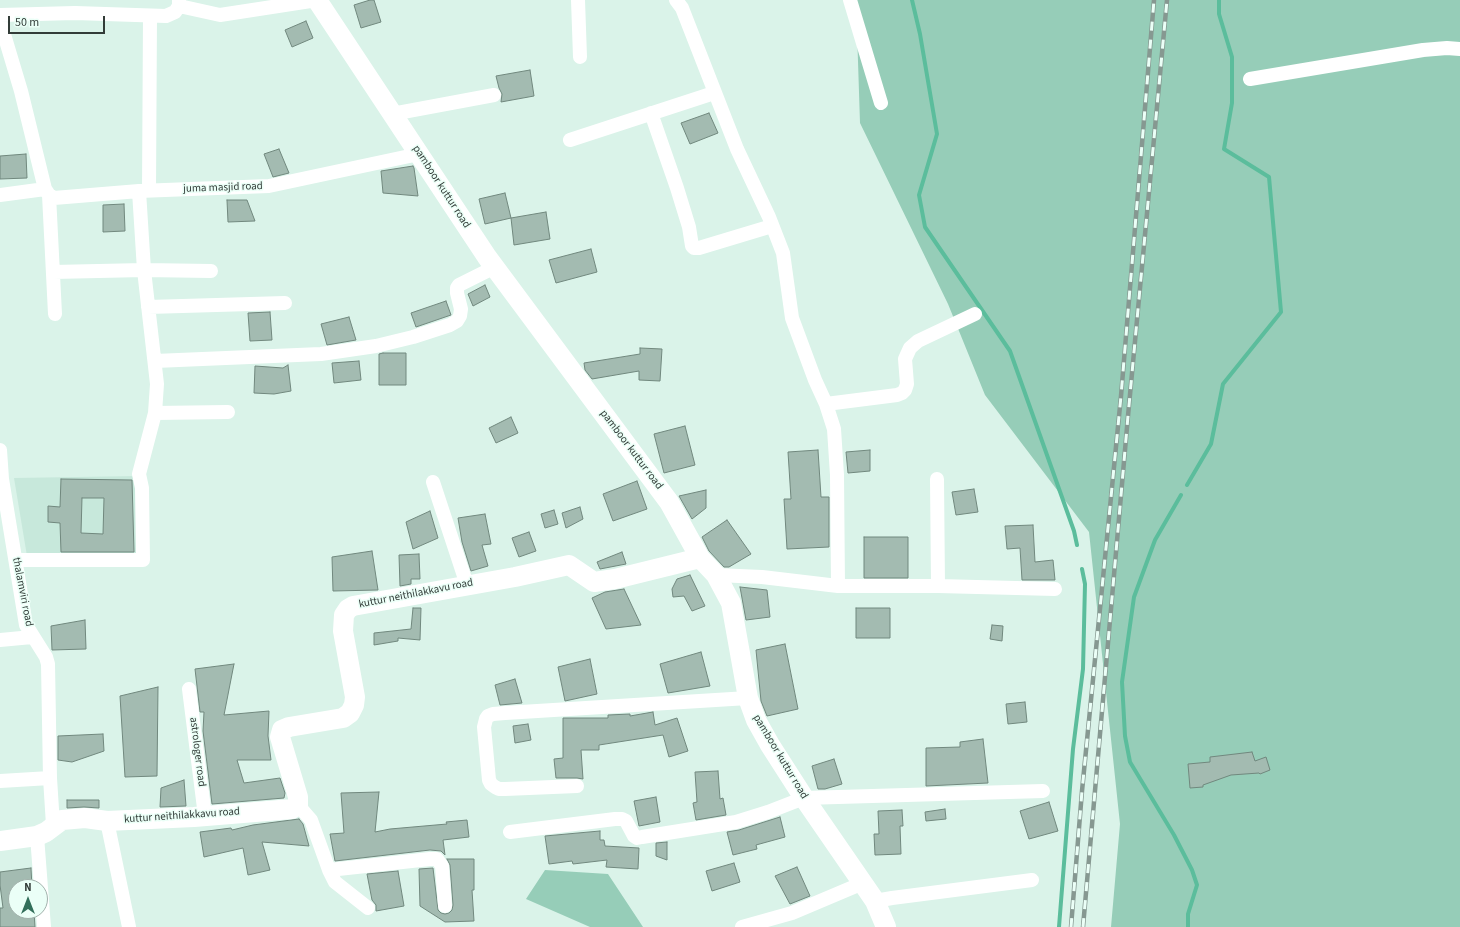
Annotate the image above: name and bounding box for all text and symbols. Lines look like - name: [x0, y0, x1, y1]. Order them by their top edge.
- scale bar: [10, 8, 107, 34]
- text: 50 m: [15, 14, 39, 31]
- street label: pamboor kuttur road: [409, 143, 473, 231]
- street label: juma masjid road: [183, 180, 263, 196]
- street label: pamboor kuttur road: [597, 408, 665, 492]
- street label: thalamviri road: [9, 556, 35, 628]
- street label: kuttur neithilakkavu road: [358, 576, 474, 612]
- street label: pamboor kuttur road: [750, 712, 810, 802]
- street label: astrologer road: [186, 716, 208, 788]
- street label: kuttur neithilakkavu road: [124, 805, 240, 827]
- north arrow: [8, 879, 48, 919]
- text: N: [24, 880, 32, 895]

